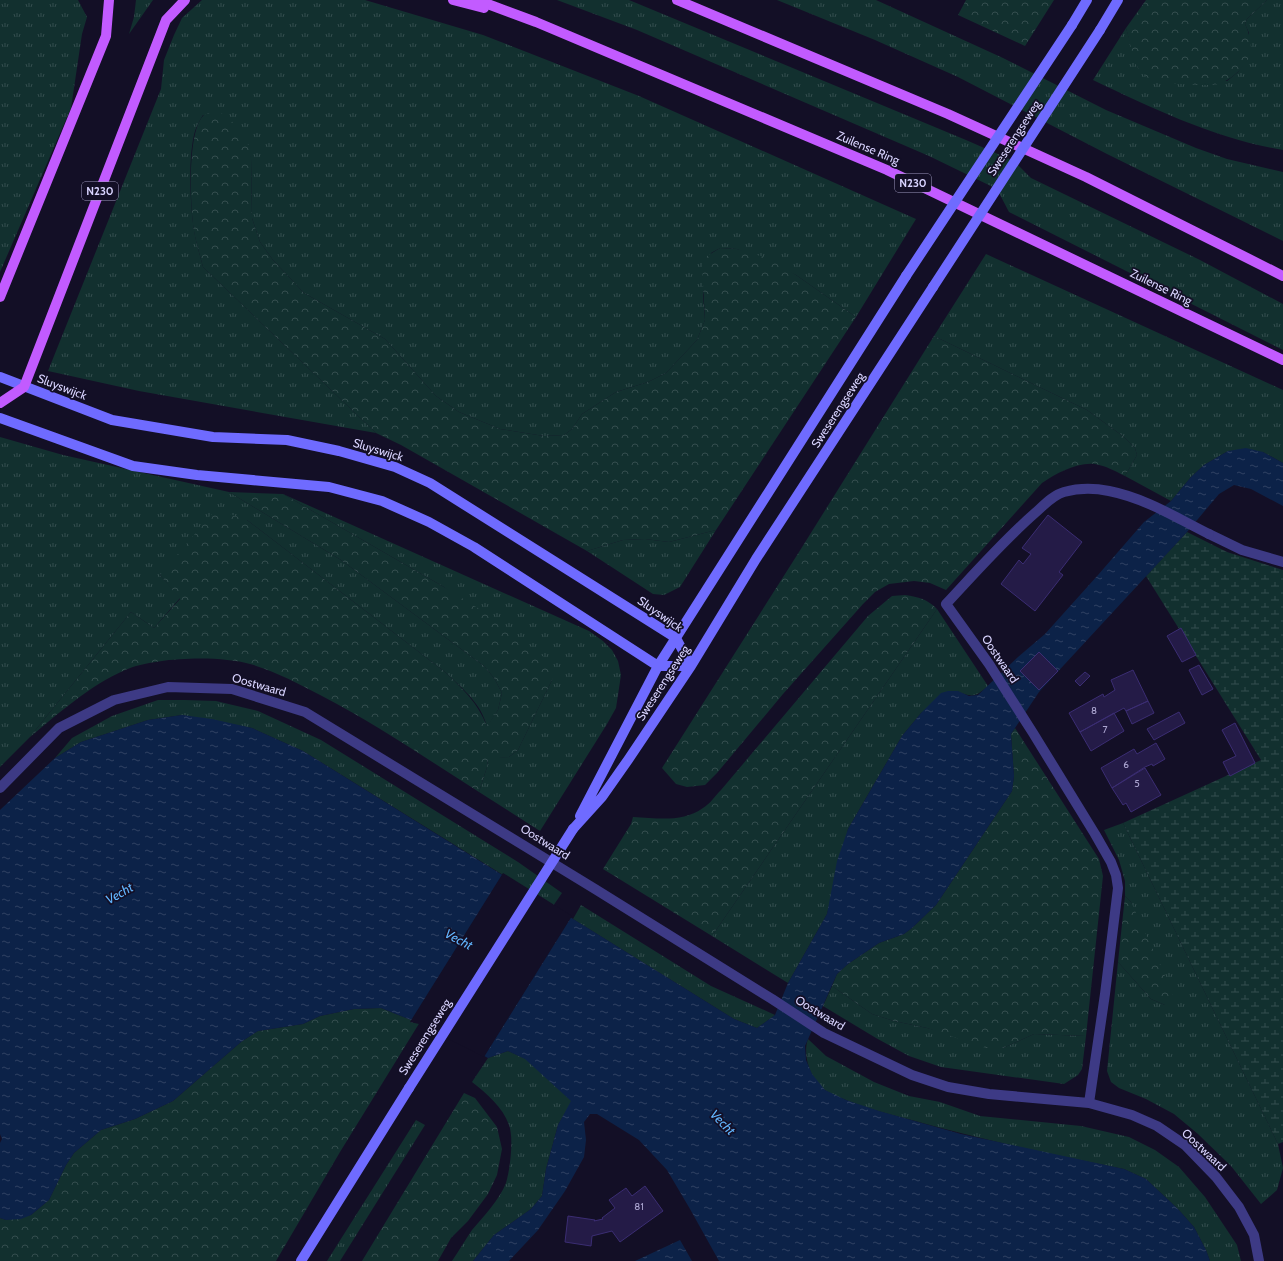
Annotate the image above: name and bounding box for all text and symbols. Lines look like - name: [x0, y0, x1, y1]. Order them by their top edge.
- street label: Sweserengseweg: [984, 96, 1044, 178]
- street label: Zuilense Ring: [834, 128, 903, 168]
- road number: N230: [895, 174, 931, 192]
- road number: N230: [82, 182, 118, 200]
- street label: Zuilense Ring: [1128, 265, 1195, 308]
- street label: Sweserengseweg: [808, 368, 868, 450]
- street label: Sluyswijck: [35, 370, 90, 403]
- street label: Sluyswijck: [351, 435, 406, 464]
- street label: Sluyswijck: [635, 593, 686, 635]
- street label: Oostwaard: [979, 632, 1022, 686]
- street label: Sweserengseweg: [633, 641, 693, 723]
- street label: Oostwaard: [231, 670, 288, 699]
- house number: 8: [1091, 704, 1097, 717]
- house number: 7: [1102, 723, 1108, 736]
- house number: 6: [1123, 758, 1129, 771]
- house number: 5: [1134, 777, 1140, 790]
- street label: Oostwaard: [518, 821, 573, 863]
- water label: Vecht: [102, 878, 136, 907]
- water label: Vecht: [442, 925, 476, 953]
- street label: Oostwaard: [793, 992, 848, 1033]
- street label: Sweserengseweg: [395, 995, 455, 1078]
- water label: Vecht: [707, 1106, 740, 1139]
- street label: Oostwaard: [1179, 1125, 1230, 1174]
- house number: 81: [634, 1200, 644, 1213]

